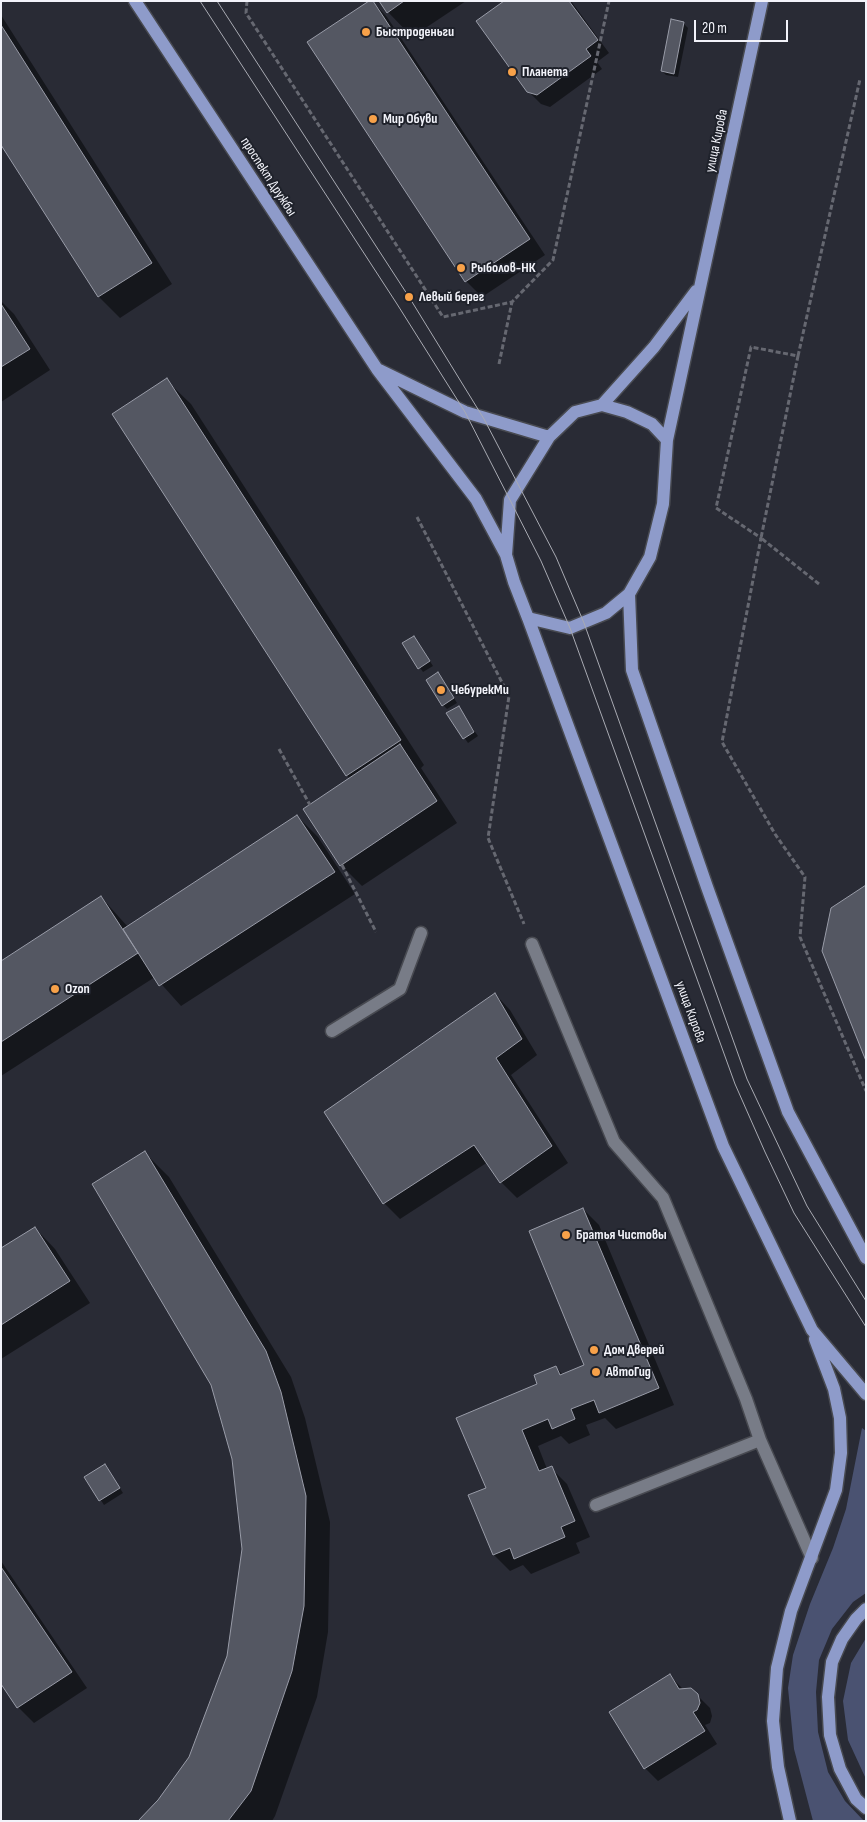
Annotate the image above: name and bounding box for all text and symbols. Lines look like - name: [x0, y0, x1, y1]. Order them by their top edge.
- scale bar: [697, 10, 791, 42]
- text: 20 m: [702, 19, 727, 38]
- place label: Быстроденьги: [376, 24, 454, 40]
- marker: Быстроденьги: [360, 26, 372, 38]
- place label: Планета: [522, 64, 568, 80]
- marker: Планета: [506, 66, 518, 78]
- street label: улица Кирова: [702, 108, 732, 174]
- place label: Мир Обуви: [383, 111, 437, 127]
- marker: Мир Обуви: [367, 113, 379, 125]
- street label: проспект Дружбы: [236, 135, 300, 219]
- place label: Рыболов-НК: [471, 260, 535, 276]
- marker: Рыболов-НК: [455, 262, 467, 274]
- place label: Левый берег: [419, 289, 484, 305]
- marker: Левый берег: [403, 291, 415, 303]
- place label: ЧебурекМи: [451, 682, 509, 698]
- marker: ЧебурекМи: [435, 684, 447, 696]
- street label: улица Кирова: [671, 979, 709, 1045]
- place label: Ozon: [65, 981, 90, 997]
- marker: Ozon: [49, 983, 61, 995]
- place label: Братья Чистовы: [576, 1227, 667, 1243]
- marker: Братья Чистовы: [560, 1229, 572, 1241]
- place label: Дом Дверей: [604, 1342, 664, 1358]
- marker: Дом Дверей: [588, 1344, 600, 1356]
- place label: АвтоГид: [606, 1364, 651, 1380]
- marker: АвтоГид: [590, 1366, 602, 1378]

